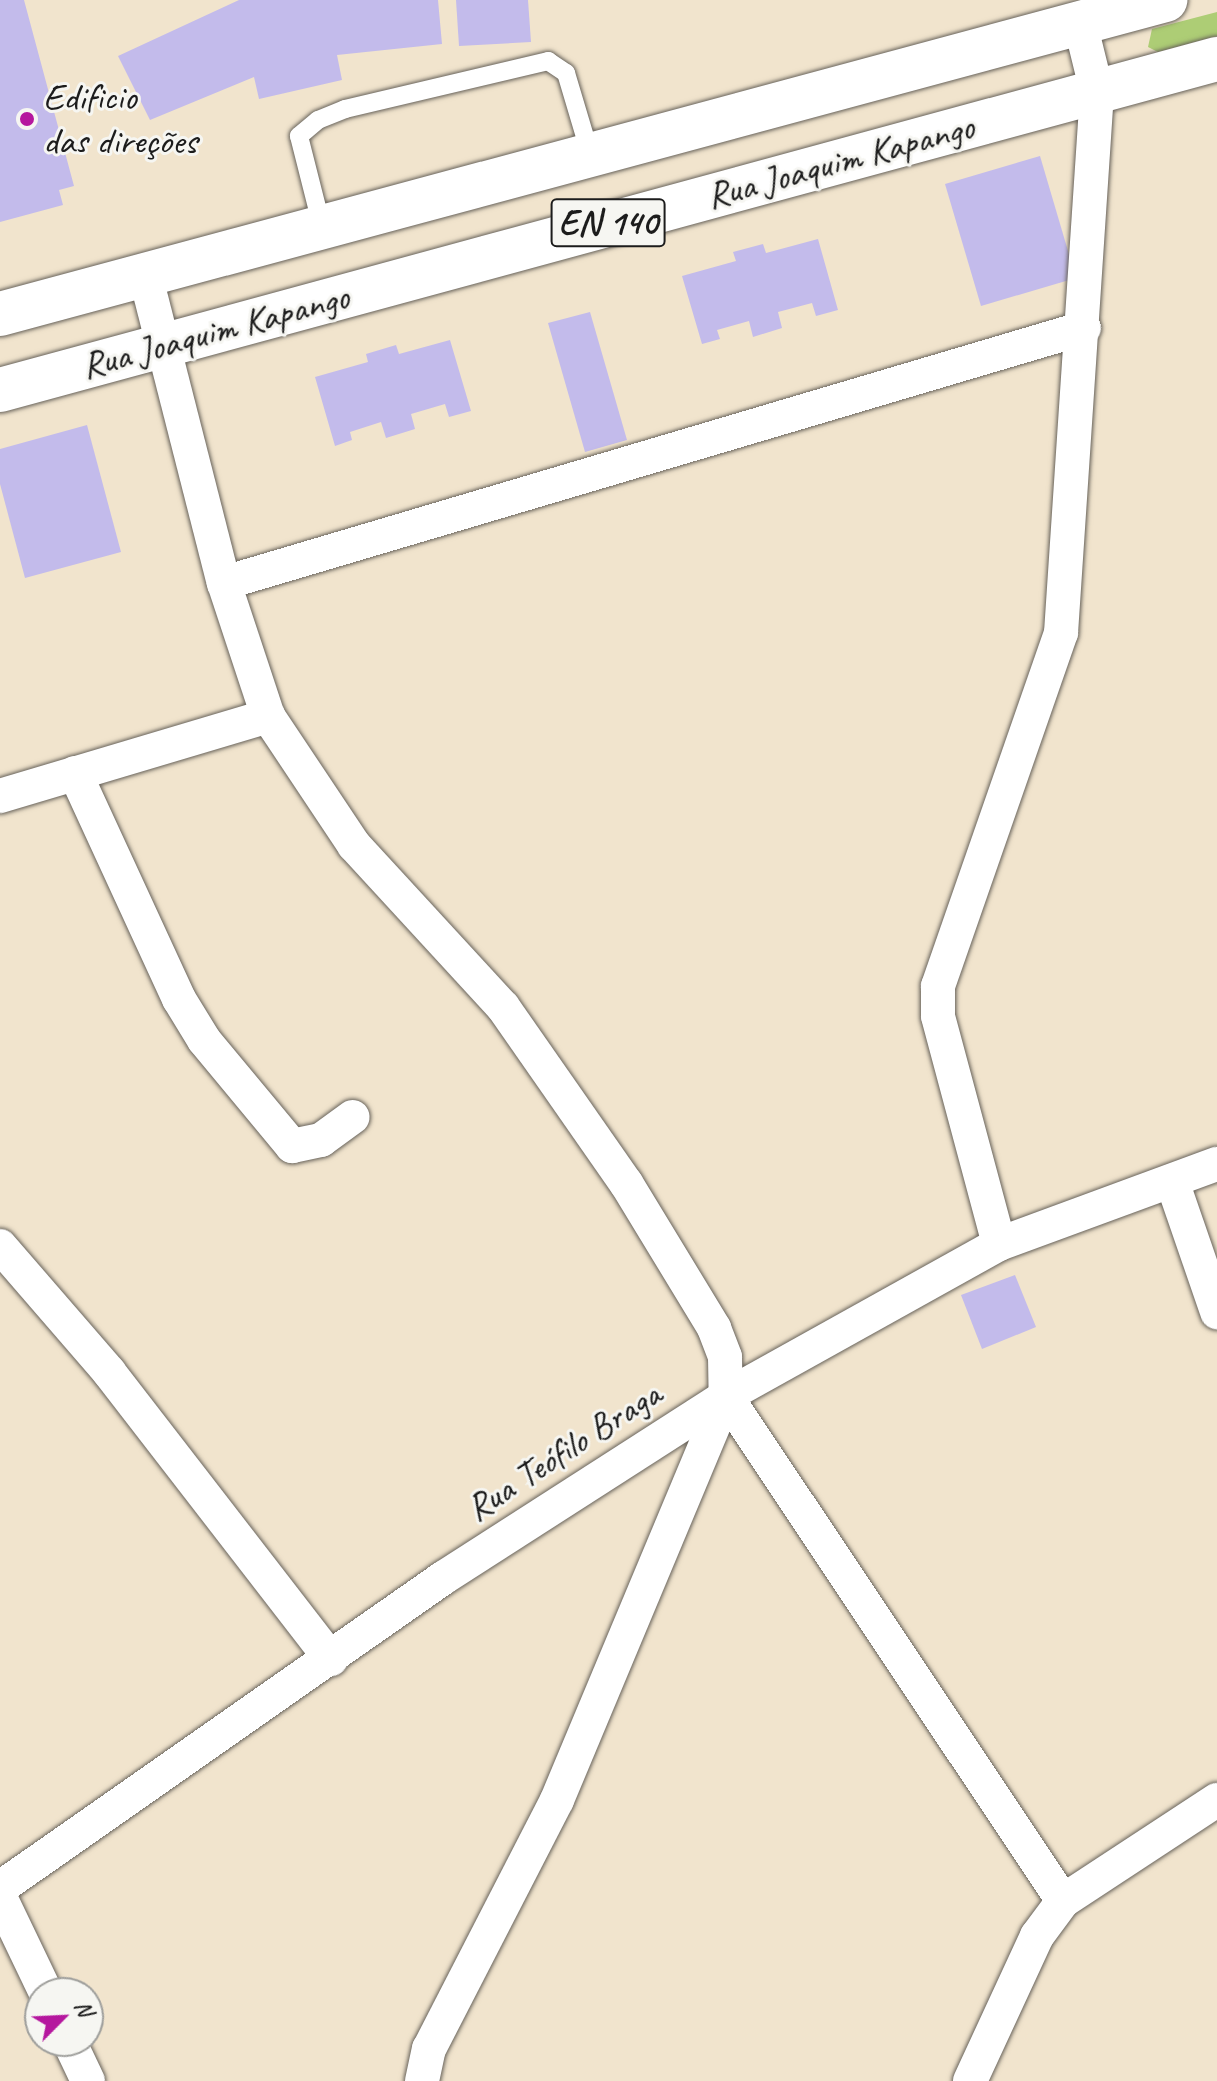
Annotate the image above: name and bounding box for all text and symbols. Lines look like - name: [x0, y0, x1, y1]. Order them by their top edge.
- place label: Edificio das direções: [43, 74, 197, 164]
- street label: Rua Joaquim Kapango: [702, 104, 978, 218]
- marker: Edificio das direções: [18, 110, 36, 128]
- road number: EN 140: [550, 191, 666, 255]
- street label: Rua Joaquim Kapango: [77, 274, 353, 388]
- street label: Rua Teófilo Braga: [457, 1371, 669, 1531]
- north arrow: [24, 1977, 104, 2057]
- text: N: [69, 1996, 100, 2020]

